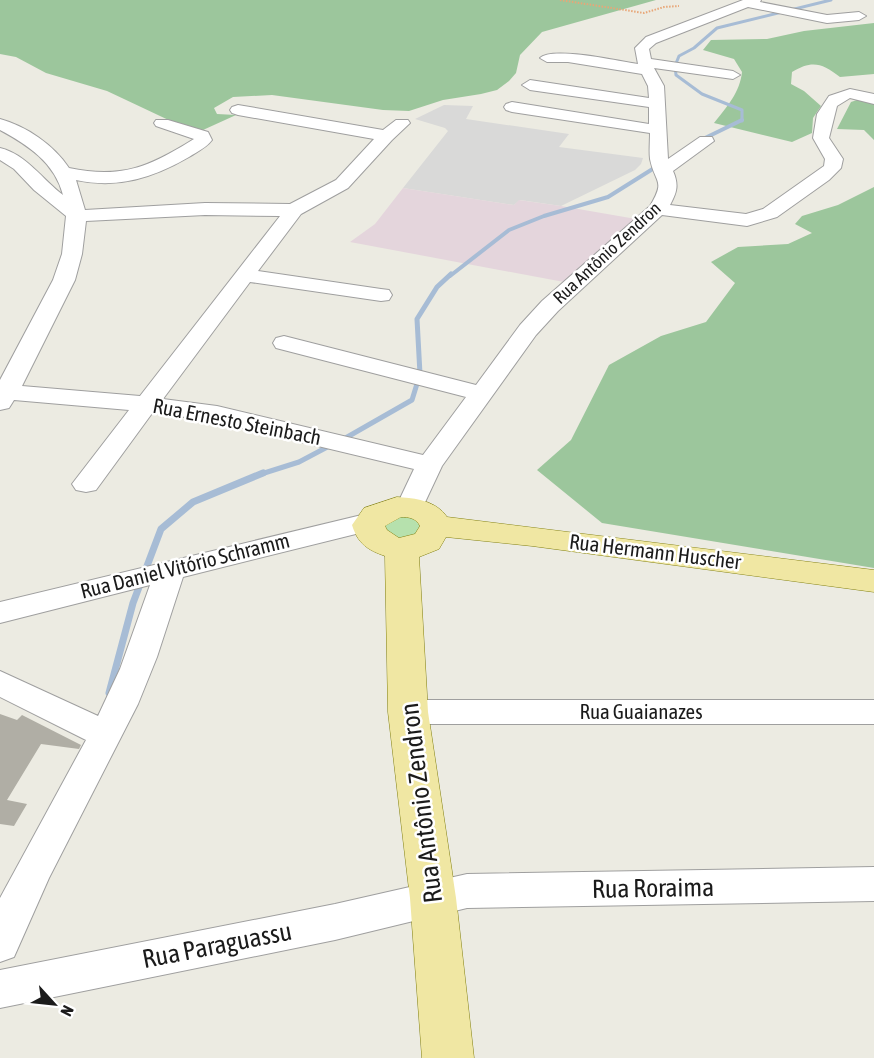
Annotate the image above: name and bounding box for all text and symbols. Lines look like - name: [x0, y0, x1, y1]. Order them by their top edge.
- street label: Rua Antônio Zendron: [549, 197, 665, 308]
- street label: Rua Ernesto Steinbach: [151, 393, 323, 449]
- street label: Rua Daniel Vitório Schramm: [78, 527, 292, 603]
- street label: Rua Hermann Huscher: [568, 529, 743, 574]
- street label: Rua Guaianazes: [579, 699, 703, 723]
- street label: Rua Antônio Zendron: [394, 701, 448, 905]
- street label: Rua Roraima: [592, 872, 714, 904]
- street label: Rua Paraguassu: [140, 916, 294, 974]
- north arrow: [24, 974, 84, 1034]
- text: N: [57, 1003, 78, 1019]

